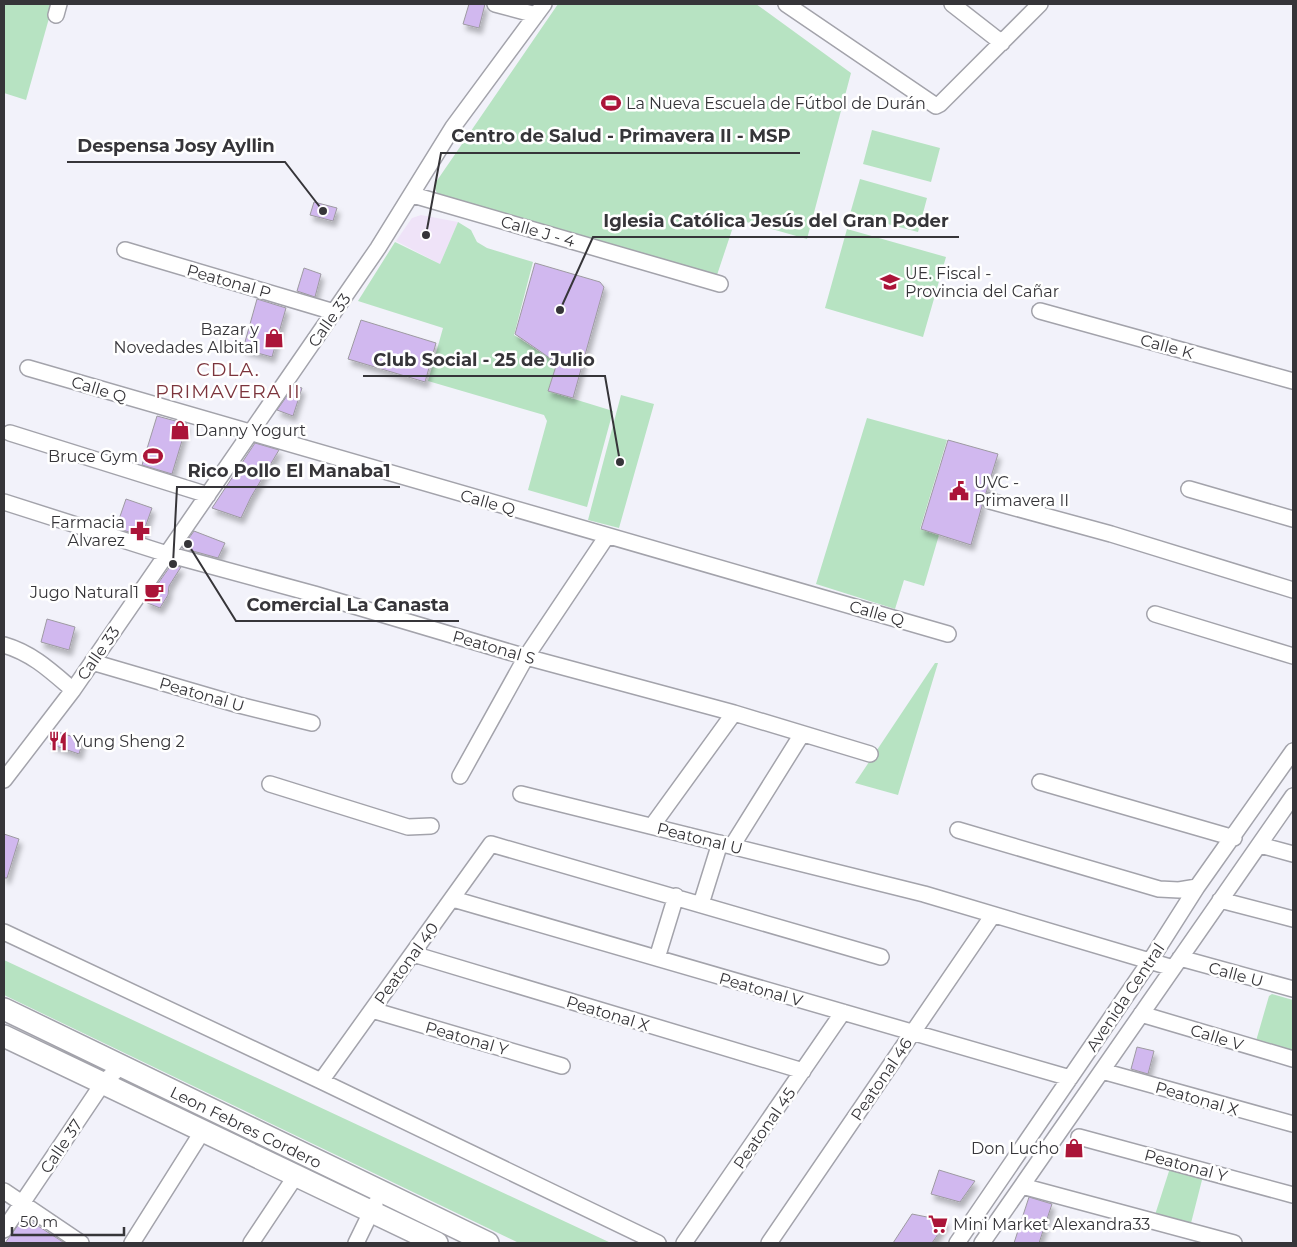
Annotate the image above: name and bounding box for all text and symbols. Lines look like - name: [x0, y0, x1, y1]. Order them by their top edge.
- sports icon: La Nueva Escuela de Fútbol de Durán: [600, 92, 622, 114]
- place label: La Nueva Escuela de Fútbol de Durán: [626, 94, 926, 113]
- callout: Centro de Salud - Primavera II - MSP: [441, 120, 800, 153]
- text: Centro de Salud - Primavera II - MSP: [451, 125, 791, 147]
- callout: Despensa Josy Ayllin: [67, 129, 285, 162]
- text: Despensa Josy Ayllin: [77, 135, 275, 157]
- callout: Iglesia Católica Jesús del Gran Poder: [593, 204, 959, 237]
- text: Iglesia Católica Jesús del Gran Poder: [603, 210, 949, 232]
- street label: Calle J - 4: [499, 212, 578, 251]
- street label: Peatonal P: [185, 260, 273, 303]
- place label: UE. Fiscal - Provincia del Cañar: [905, 264, 1059, 301]
- school or university icon: UE. Fiscal - Provincia del Cañar: [879, 271, 901, 293]
- street label: Calle 33: [304, 290, 355, 351]
- place label: Bazar y Novedades Albita1: [113, 320, 259, 357]
- shop icon: Bazar y Novedades Albita1: [263, 327, 285, 349]
- street label: Calle K: [1138, 330, 1196, 363]
- callout: Club Social - 25 de Julio: [363, 343, 605, 376]
- text: Club Social - 25 de Julio: [373, 349, 595, 371]
- district label: CDLA. PRIMAVERA II: [155, 358, 301, 403]
- street label: Calle Q: [69, 372, 129, 407]
- shop icon: Danny Yogurt: [169, 419, 191, 441]
- place label: Danny Yogurt: [195, 421, 306, 440]
- sports icon: Bruce Gym: [142, 445, 164, 467]
- place label: Bruce Gym: [48, 447, 138, 466]
- callout: Rico Pollo El Manaba1: [177, 454, 400, 487]
- text: Rico Pollo El Manaba1: [187, 460, 391, 482]
- place label: UVC - Primavera II: [974, 473, 1069, 510]
- public building icon: UVC - Primavera II: [948, 480, 970, 502]
- street label: Calle Q: [458, 486, 518, 520]
- place label: Farmacia Alvarez: [50, 513, 125, 550]
- pharmacy icon: Farmacia Alvarez: [129, 520, 151, 542]
- cafe icon: Jugo Natural1: [143, 581, 165, 603]
- place label: Jugo Natural1: [29, 583, 139, 602]
- callout: Comercial La Canasta: [236, 588, 459, 621]
- text: Comercial La Canasta: [247, 594, 449, 616]
- street label: Calle Q: [847, 597, 907, 631]
- street label: Calle 33: [73, 623, 124, 684]
- street label: Peatonal S: [450, 627, 537, 668]
- street label: Peatonal U: [157, 673, 247, 716]
- restaurant icon: Yung Sheng 2: [47, 730, 69, 752]
- place label: Yung Sheng 2: [73, 732, 185, 751]
- street label: Peatonal U: [655, 819, 745, 858]
- street label: Peatonal 40: [370, 919, 442, 1008]
- street label: Avenida Central: [1082, 940, 1169, 1055]
- street label: Calle U: [1206, 958, 1265, 991]
- street label: Peatonal V: [717, 968, 806, 1011]
- street label: Peatonal X: [564, 992, 652, 1035]
- street label: Peatonal Y: [423, 1018, 511, 1060]
- street label: Calle V: [1188, 1020, 1246, 1055]
- street label: Peatonal 46: [847, 1034, 916, 1124]
- street label: Peatonal X: [1153, 1078, 1241, 1120]
- street label: Leon Febres Cordero: [167, 1082, 325, 1172]
- street label: Peatonal 45: [729, 1084, 799, 1173]
- street label: Calle 37: [36, 1116, 86, 1177]
- shop icon: Don Lucho: [1063, 1137, 1085, 1159]
- place label: Don Lucho: [971, 1139, 1059, 1158]
- street label: Peatonal Y: [1142, 1145, 1230, 1186]
- scale bar: [12, 1204, 125, 1236]
- text: 50 m: [20, 1212, 58, 1231]
- supermarket icon: Mini Market Alexandra33: [927, 1213, 949, 1235]
- place label: Mini Market Alexandra33: [953, 1215, 1150, 1234]

